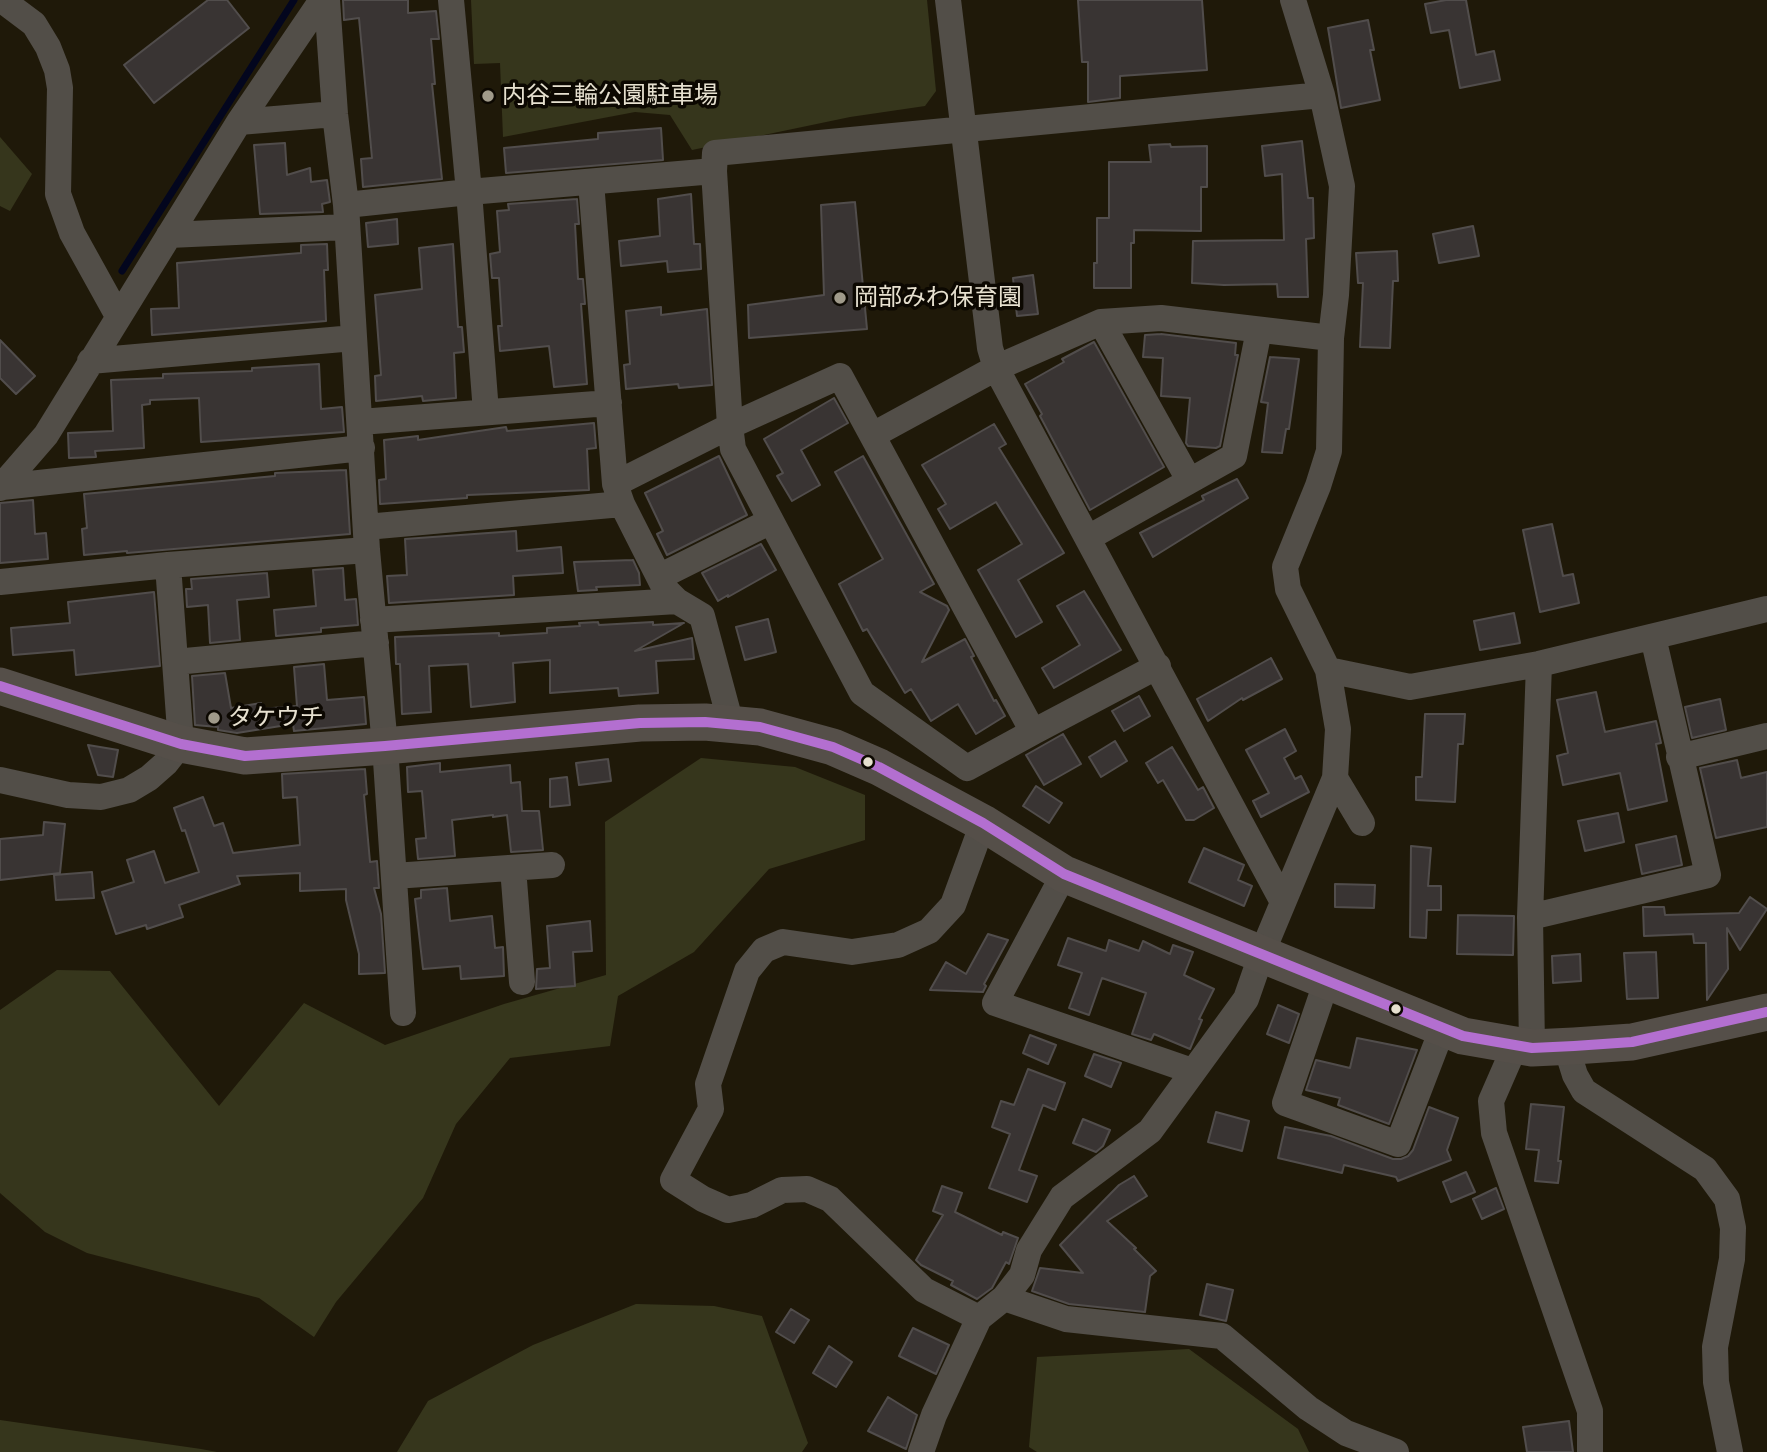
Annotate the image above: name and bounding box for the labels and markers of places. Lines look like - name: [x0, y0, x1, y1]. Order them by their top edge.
- place label: 内谷三輪公園駐車場: [502, 82, 718, 110]
- marker: 内谷三輪公園駐車場: [480, 88, 496, 104]
- place label: 岡部みわ保育園: [854, 284, 1022, 312]
- marker: 岡部みわ保育園: [832, 290, 848, 306]
- place label: タケウチ: [228, 704, 324, 732]
- marker: タケウチ: [206, 710, 222, 726]
- unlabelled marker: [861, 755, 875, 769]
- unlabelled marker: [1389, 1002, 1403, 1016]

